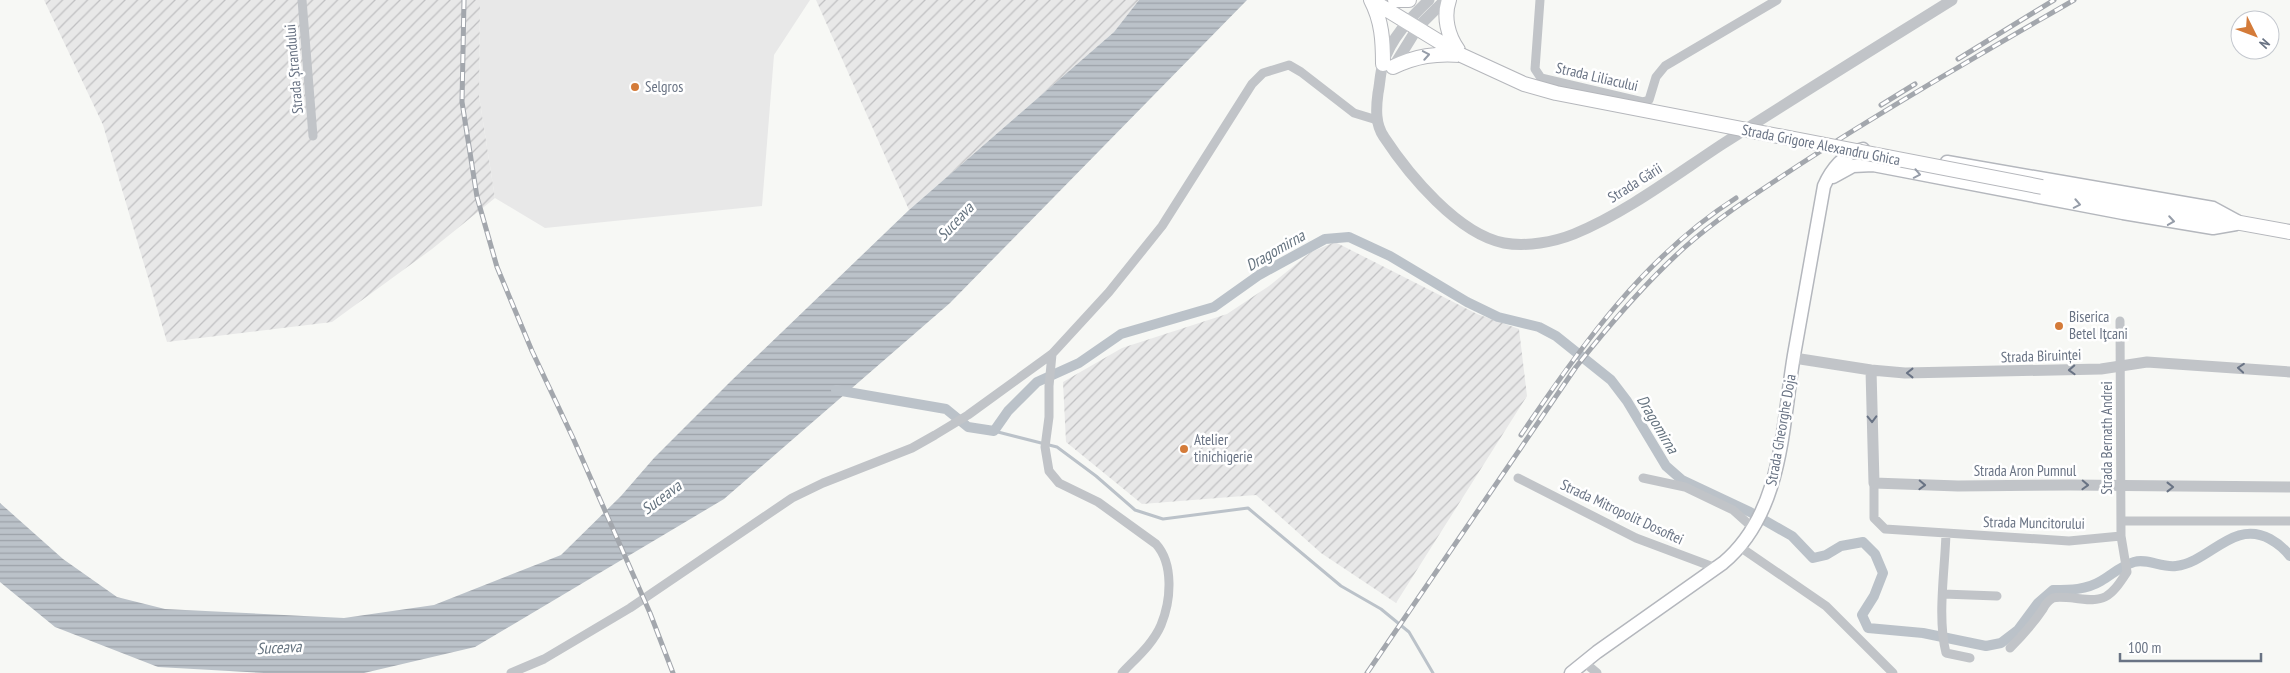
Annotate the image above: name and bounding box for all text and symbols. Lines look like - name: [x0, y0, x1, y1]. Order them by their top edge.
- north arrow: [2230, 10, 2280, 60]
- street label: Strada Ștrandului: [280, 23, 307, 115]
- text: N: [2255, 35, 2274, 53]
- one-way arrow: [1422, 51, 1431, 61]
- street label: Strada Liliacului: [1554, 58, 1640, 95]
- place label: Selgros: [645, 77, 683, 96]
- marker: Selgros: [629, 81, 641, 93]
- street label: Strada Grigore Alexandru Ghica: [1740, 120, 1902, 169]
- street label: Strada Gării: [1604, 159, 1665, 207]
- one-way arrow: [1913, 168, 1922, 179]
- water label: Suceava: [932, 197, 979, 244]
- one-way arrow: [2073, 199, 2081, 209]
- one-way arrow: [2167, 216, 2176, 226]
- water label: Dragomirna: [1242, 224, 1309, 275]
- place label: Biserica Betel Iţcani: [2069, 307, 2128, 343]
- marker: Biserica Betel Iţcani: [2053, 320, 2065, 332]
- street label: Strada Biruinței: [2000, 345, 2082, 366]
- one-way arrow: [2237, 363, 2245, 374]
- one-way arrow: [2068, 365, 2076, 375]
- one-way arrow: [1905, 368, 1913, 378]
- street label: Strada Gheorghe Doja: [1761, 373, 1800, 487]
- street label: Strada Bernath Andrei: [2097, 381, 2116, 495]
- water label: Dragomirna: [1633, 391, 1684, 458]
- one-way arrow: [1867, 416, 1877, 423]
- place label: Atelier tinichigerie: [1194, 430, 1253, 466]
- marker: Atelier tinichigerie: [1178, 443, 1190, 455]
- street label: Strada Aron Pumnul: [1974, 461, 2077, 480]
- water label: Suceava: [637, 475, 686, 518]
- street label: Strada Mitropolit Dosoftei: [1558, 475, 1687, 548]
- one-way arrow: [1919, 480, 1927, 490]
- one-way arrow: [2081, 480, 2089, 490]
- one-way arrow: [2166, 482, 2174, 492]
- street label: Strada Muncitorului: [1983, 512, 2085, 533]
- scale bar: [2120, 630, 2261, 662]
- water label: Suceava: [256, 636, 304, 658]
- text: 100 m: [2128, 638, 2161, 657]

